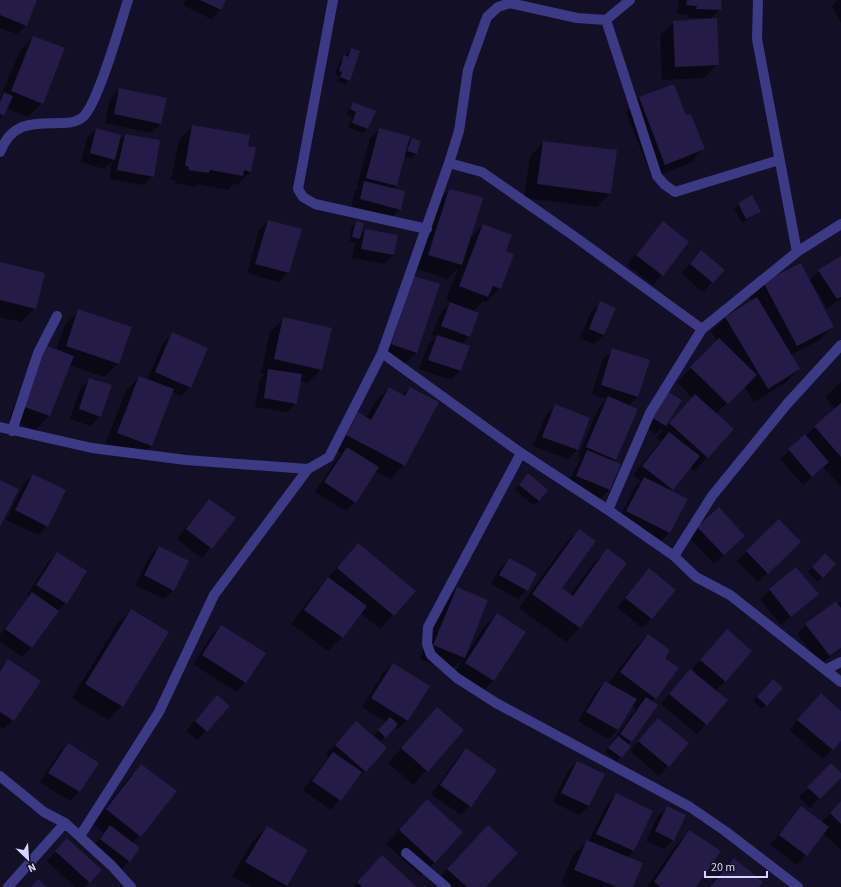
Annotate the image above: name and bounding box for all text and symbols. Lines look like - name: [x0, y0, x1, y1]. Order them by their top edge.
- north arrow: [8, 839, 48, 879]
- scale bar: [705, 853, 767, 879]
- text: N: [26, 859, 39, 876]
- text: 20 m: [711, 859, 735, 876]

